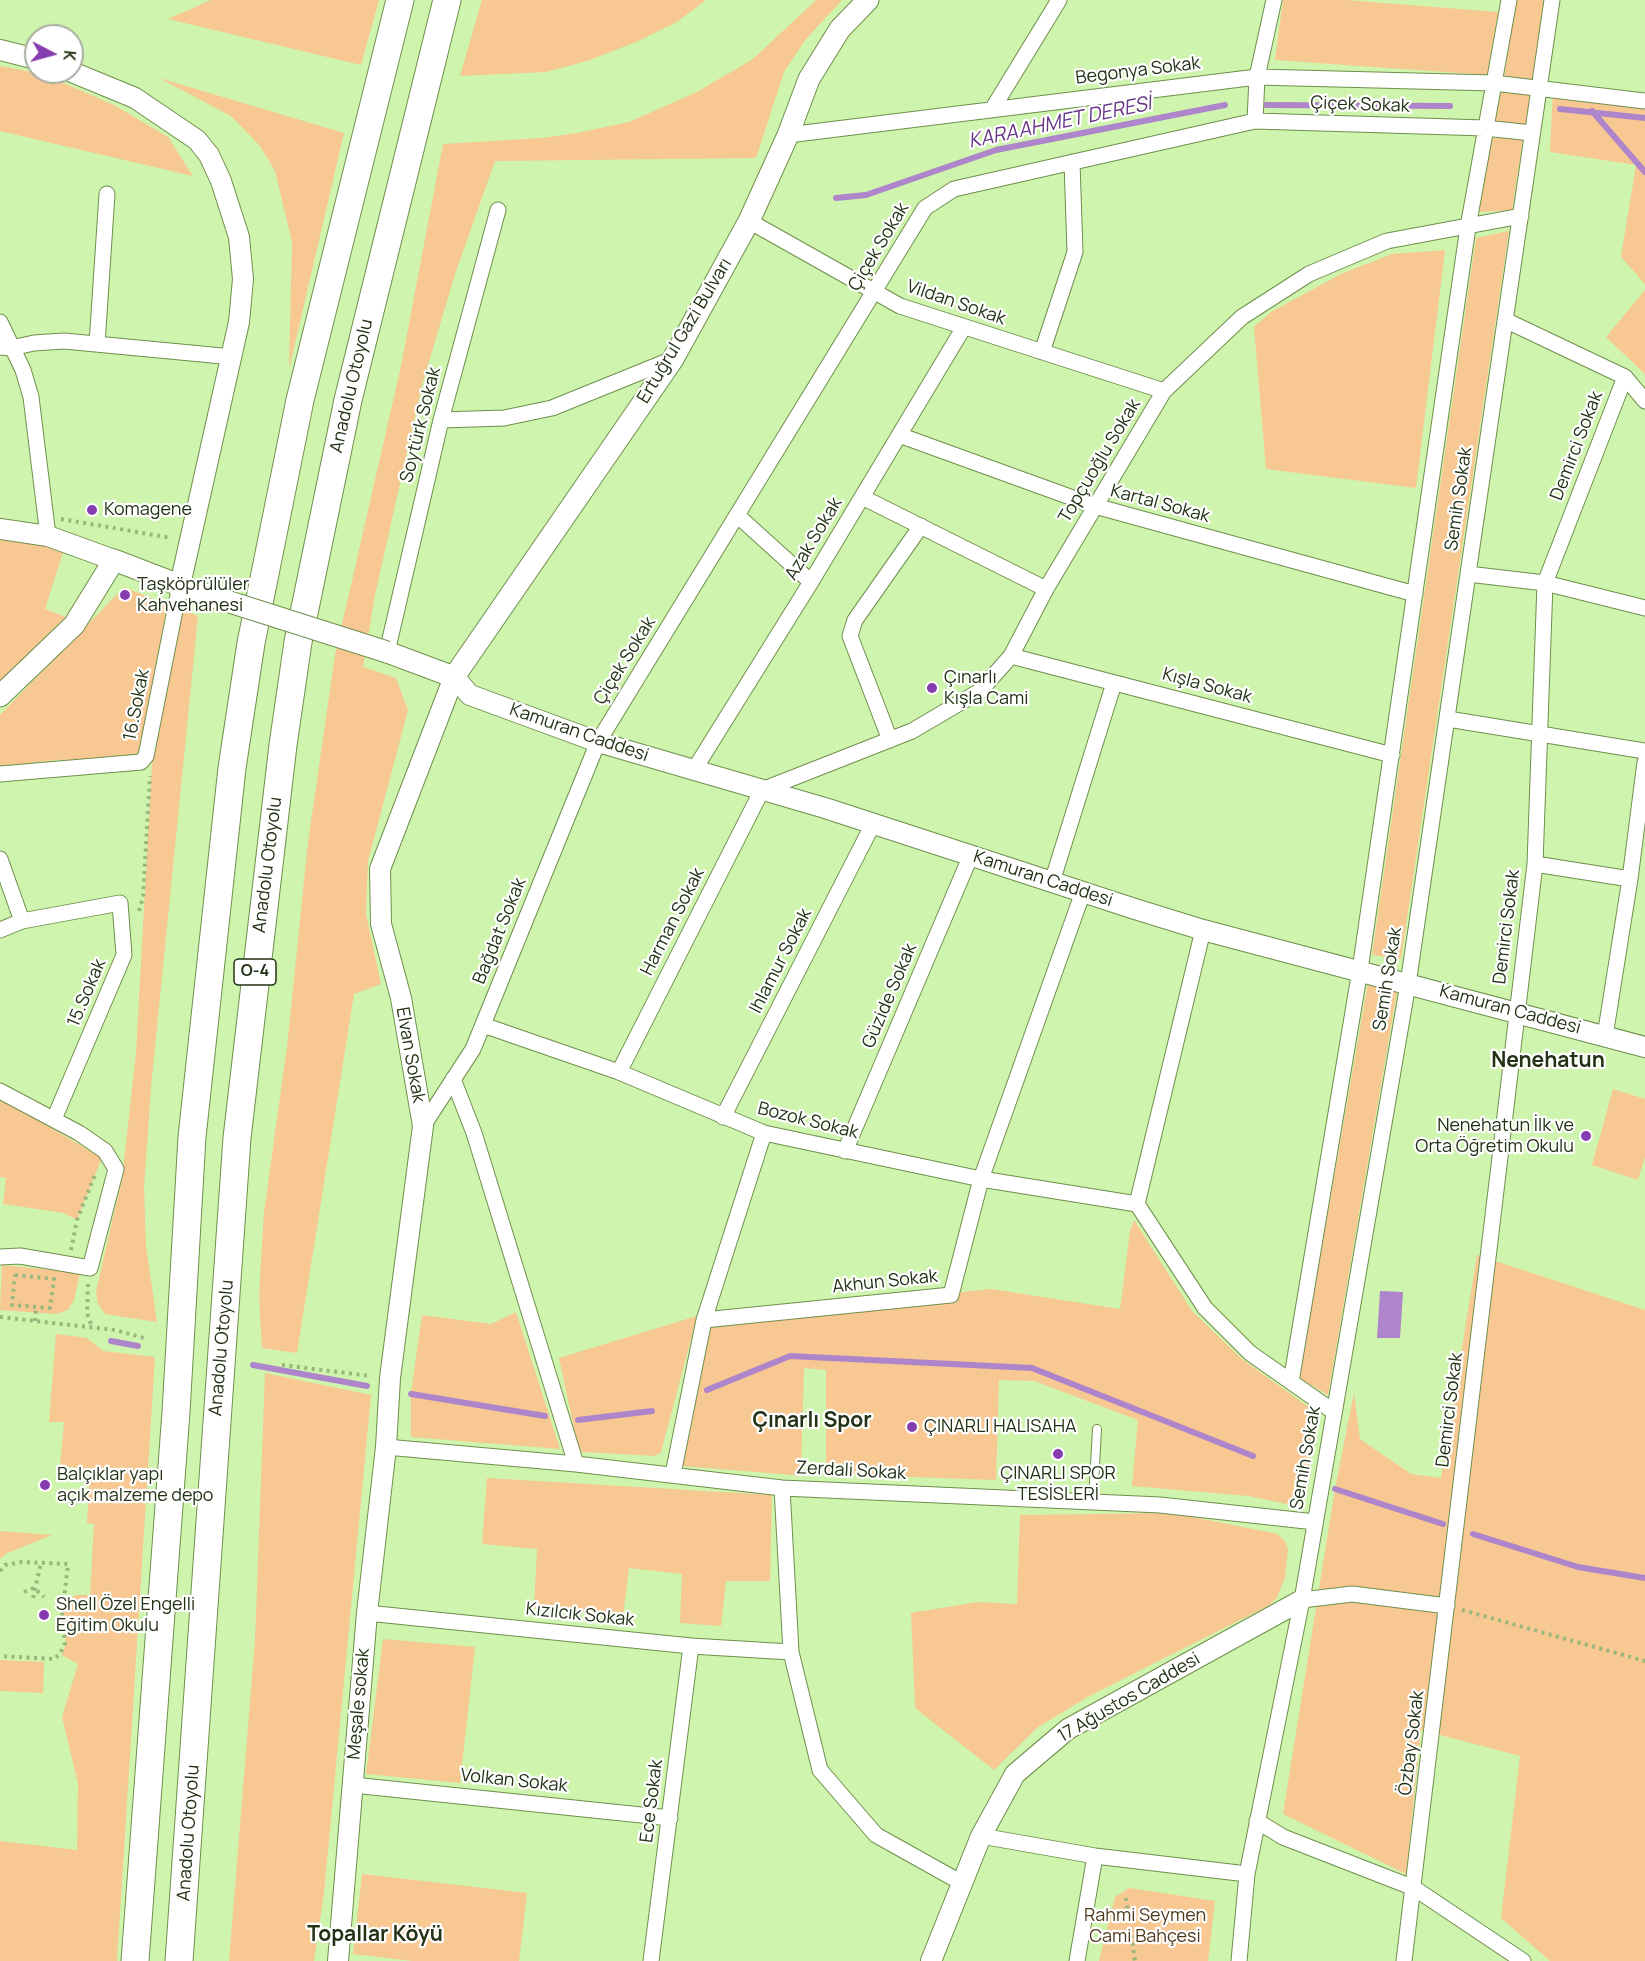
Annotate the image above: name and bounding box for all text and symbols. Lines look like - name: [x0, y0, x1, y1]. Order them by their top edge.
- north arrow: [24, 24, 84, 84]
- text: K: [58, 49, 81, 62]
- street label: Begonya Sokak: [1074, 53, 1202, 89]
- water label: KARAAHMET DERESİ: [966, 92, 1154, 154]
- street label: Çiçek Sokak: [1310, 92, 1410, 118]
- street label: Çiçek Sokak: [844, 199, 914, 295]
- street label: Ertuğrul Gazi Bulvarı: [633, 254, 737, 408]
- street label: Vildan Sokak: [904, 276, 1008, 330]
- street label: Anadolu Otoyolu: [326, 317, 378, 455]
- street label: Soytürk Sokak: [396, 365, 446, 485]
- street label: Demirci Sokak: [1546, 388, 1608, 504]
- street label: Topçuoğlu Sokak: [1055, 395, 1145, 527]
- street label: Semih Sokak: [1441, 446, 1477, 552]
- street label: Kartal Sokak: [1108, 480, 1212, 528]
- street label: Azak Sokak: [781, 494, 847, 584]
- place label: Komagene: [104, 499, 192, 521]
- marker: Komagene: [85, 503, 99, 517]
- place label: Taşköprülüler Kahvehanesi: [137, 574, 249, 616]
- marker: Taşköprülüler Kahvehanesi: [118, 588, 132, 602]
- street label: Çiçek Sokak: [589, 613, 661, 709]
- street label: Kışla Sokak: [1160, 664, 1254, 708]
- street label: 16.Sokak: [119, 667, 155, 743]
- place label: Çınarlı Kışla Cami: [944, 667, 1028, 710]
- marker: Çınarlı Kışla Cami: [925, 681, 939, 695]
- street label: Kamuran Caddesi: [507, 699, 651, 767]
- street label: Anadolu Otoyolu: [249, 796, 287, 934]
- street label: Kamuran Caddesi: [971, 846, 1115, 912]
- street label: Harman Sokak: [637, 865, 709, 979]
- street label: Demirci Sokak: [1489, 869, 1525, 985]
- street label: Bağdat Sokak: [469, 875, 531, 987]
- street label: Ihlamur Sokak: [745, 905, 817, 1017]
- street label: Semih Sokak: [1369, 926, 1407, 1032]
- street label: Güzide Sokak: [858, 940, 922, 1052]
- street label: 15.Sokak: [63, 956, 111, 1030]
- road number: O-4: [234, 959, 276, 985]
- street label: Kamuran Caddesi: [1437, 981, 1583, 1039]
- street label: Elvan Sokak: [391, 1005, 429, 1105]
- district label: Nenehatun: [1491, 1048, 1605, 1074]
- street label: Bozok Sokak: [755, 1098, 861, 1144]
- place label: Nenehatun İlk ve Orta Öğretim Okulu: [1415, 1115, 1574, 1158]
- marker: Nenehatun İlk ve Orta Öğretim Okulu: [1579, 1129, 1593, 1143]
- street label: Akhun Sokak: [831, 1266, 939, 1298]
- street label: Anadolu Otoyolu: [205, 1279, 239, 1417]
- street label: Demirci Sokak: [1432, 1352, 1468, 1468]
- street label: Semih Sokak: [1286, 1405, 1326, 1511]
- district label: Çınarlı Spor: [752, 1408, 872, 1434]
- place label: ÇINARLI HALISAHA: [924, 1416, 1076, 1438]
- marker: ÇINARLI HALISAHA: [905, 1420, 919, 1434]
- marker: ÇINARLI SPOR TESİSLERİ: [1051, 1447, 1065, 1461]
- street label: Zerdali Sokak: [795, 1457, 907, 1485]
- place label: ÇINARLI SPOR TESİSLERİ: [1000, 1463, 1116, 1506]
- place label: Balçıklar yapı açık malzeme depo: [57, 1464, 213, 1506]
- marker: Balçıklar yapı açık malzeme depo: [38, 1478, 52, 1492]
- place label: Shell Özel Engelli Eğitim Okulu: [56, 1594, 195, 1636]
- street label: Kızılcık Sokak: [525, 1599, 635, 1631]
- marker: Shell Özel Engelli Eğitim Okulu: [37, 1608, 51, 1622]
- street label: Meşale sokak: [343, 1648, 375, 1760]
- street label: 17 Ağustos Caddesi: [1054, 1648, 1204, 1748]
- street label: Özbay Sokak: [1395, 1689, 1429, 1797]
- street label: Ece Sokak: [636, 1758, 668, 1844]
- street label: Anadolu Otoyolu: [173, 1764, 205, 1902]
- street label: Volkan Sokak: [459, 1765, 569, 1797]
- park label: Rahmi Seymen Cami Bahçesi: [1084, 1905, 1206, 1948]
- district label: Topallar Köyü: [307, 1922, 443, 1948]

